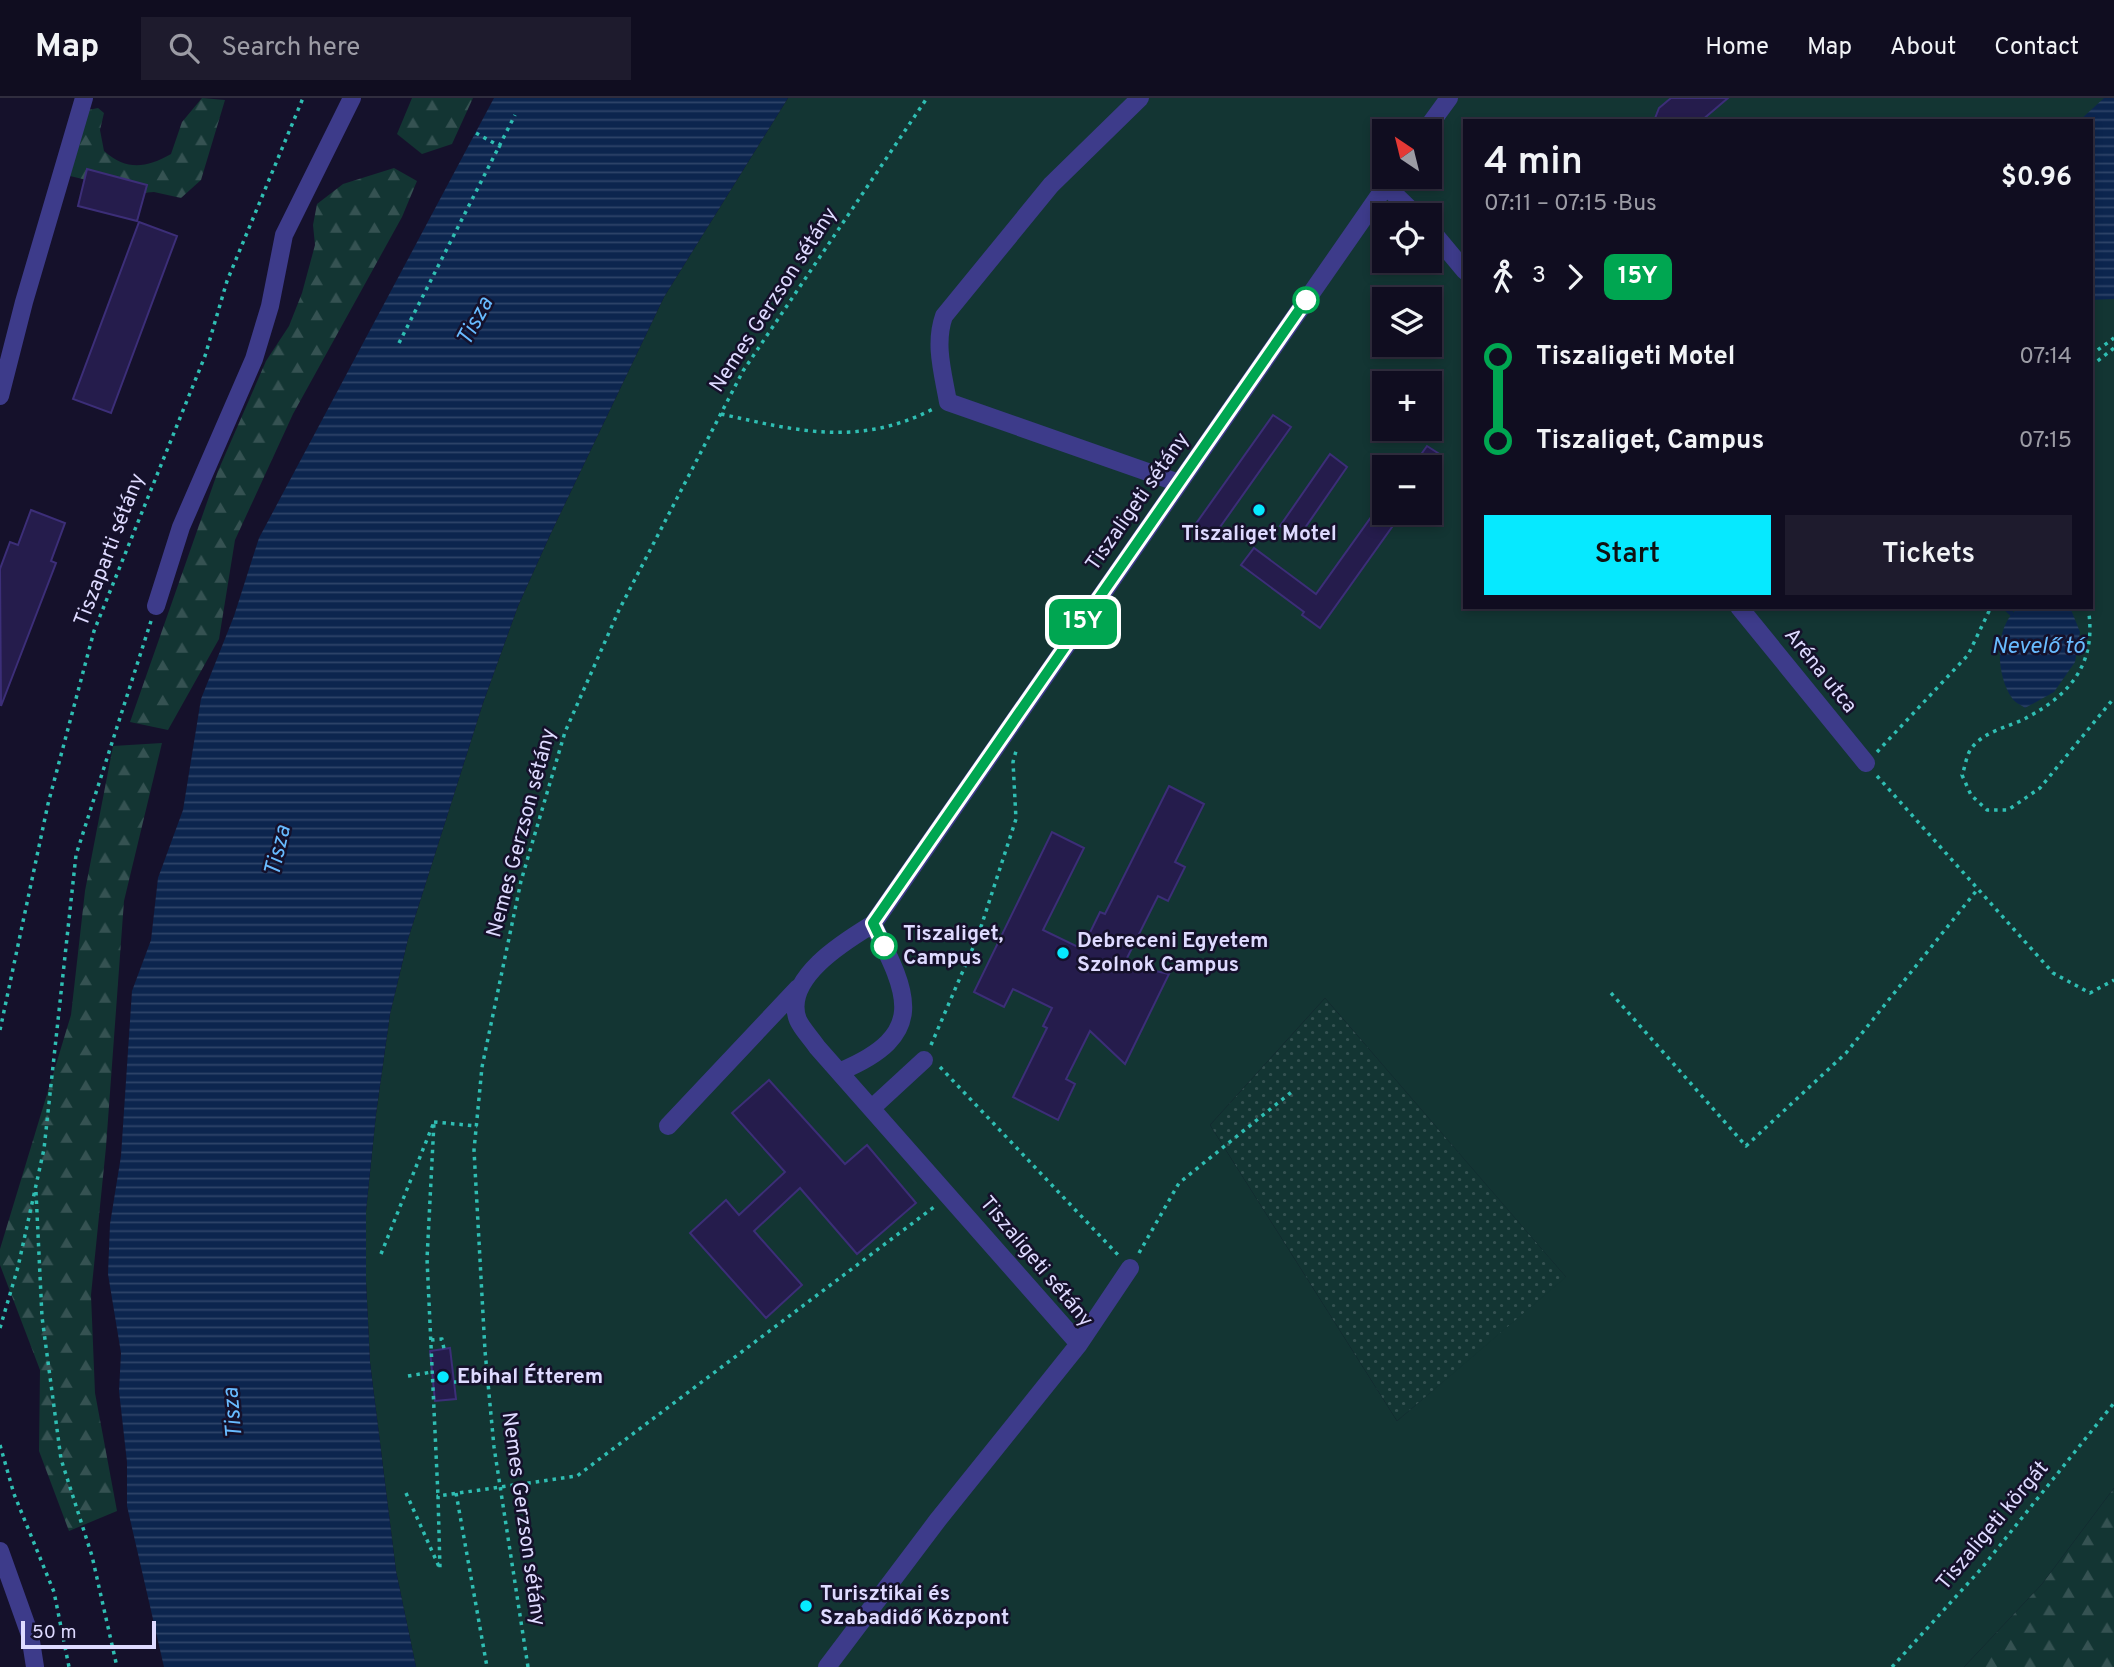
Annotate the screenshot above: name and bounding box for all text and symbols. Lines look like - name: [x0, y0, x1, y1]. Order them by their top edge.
- search box: [141, 17, 631, 80]
- text: Map: [35, 27, 99, 69]
- icon: search: [165, 29, 203, 67]
- text: Search here: [221, 32, 360, 65]
- text: Home: [1705, 33, 1769, 63]
- text: Map: [1807, 33, 1852, 63]
- text: About: [1890, 33, 1956, 63]
- text: Contact: [1994, 33, 2079, 63]
- north arrow: [1372, 119, 1442, 189]
- map controls: [1372, 119, 1442, 525]
- text: 4 min: [1484, 139, 1583, 188]
- text: $0.96: [2001, 162, 2072, 195]
- text: 07:11 – 07:15 · Bus: [1484, 190, 1657, 219]
- street label: Nemes Gerzson sétány: [704, 202, 844, 398]
- button: locate: [1372, 203, 1442, 273]
- icon: walk: [1484, 258, 1522, 296]
- icon: forward: [1556, 258, 1594, 296]
- text: 3: [1532, 262, 1546, 291]
- text: 15Y: [1618, 262, 1658, 292]
- unlabelled marker: [1293, 287, 1319, 313]
- button: layers: [1372, 287, 1442, 357]
- water label: Tisza: [451, 292, 501, 352]
- text: Tiszaligeti Motel: [1536, 341, 1735, 374]
- text: 07:14: [2019, 343, 2072, 372]
- button: +: [1372, 371, 1442, 441]
- text: Tiszaliget, Campus: [1536, 425, 1764, 458]
- street label: Tiszaligeti sétány: [1080, 427, 1196, 577]
- text: 07:15: [2019, 427, 2072, 456]
- button: −: [1372, 455, 1442, 525]
- street label: Tiszaparti sétány: [68, 470, 152, 630]
- marker: Tiszaliget Motel: [1251, 502, 1267, 518]
- button: Start: [1484, 515, 1771, 595]
- button: Tickets: [1785, 515, 2072, 595]
- place label: Tiszaliget Motel: [1181, 521, 1337, 548]
- line badge: 15Y: [1043, 599, 1123, 645]
- text: 15Y: [1063, 607, 1103, 637]
- street label: Aréna utca: [1777, 623, 1863, 719]
- water label: Nevelő tó: [1991, 633, 2087, 662]
- street label: Nemes Gerzson sétány: [481, 725, 563, 941]
- water label: Tisza: [259, 822, 299, 879]
- place label: Tiszaliget, Campus: [903, 921, 1003, 972]
- place label: Debreceni Egyetem Szolnok Campus: [1077, 928, 1268, 979]
- marker: Tiszaliget, Campus: [871, 933, 897, 959]
- marker: Debreceni Egyetem Szolnok Campus: [1055, 945, 1071, 961]
- street label: Tiszaligeti sétány: [973, 1191, 1099, 1333]
- place label: Ebihal Étterem: [457, 1363, 603, 1391]
- marker: Ebihal Étterem: [435, 1369, 451, 1385]
- water label: Tisza: [217, 1386, 251, 1440]
- street label: Nemes Gerzson sétány: [495, 1410, 551, 1628]
- street label: Tiszaligeti körgát: [1931, 1456, 2055, 1596]
- place label: Turisztikai és Szabadidő Központ: [820, 1581, 1009, 1632]
- marker: Turisztikai és Szabadidő Központ: [798, 1598, 814, 1614]
- scale bar: [21, 1618, 156, 1650]
- text: 50 m: [32, 1621, 77, 1645]

